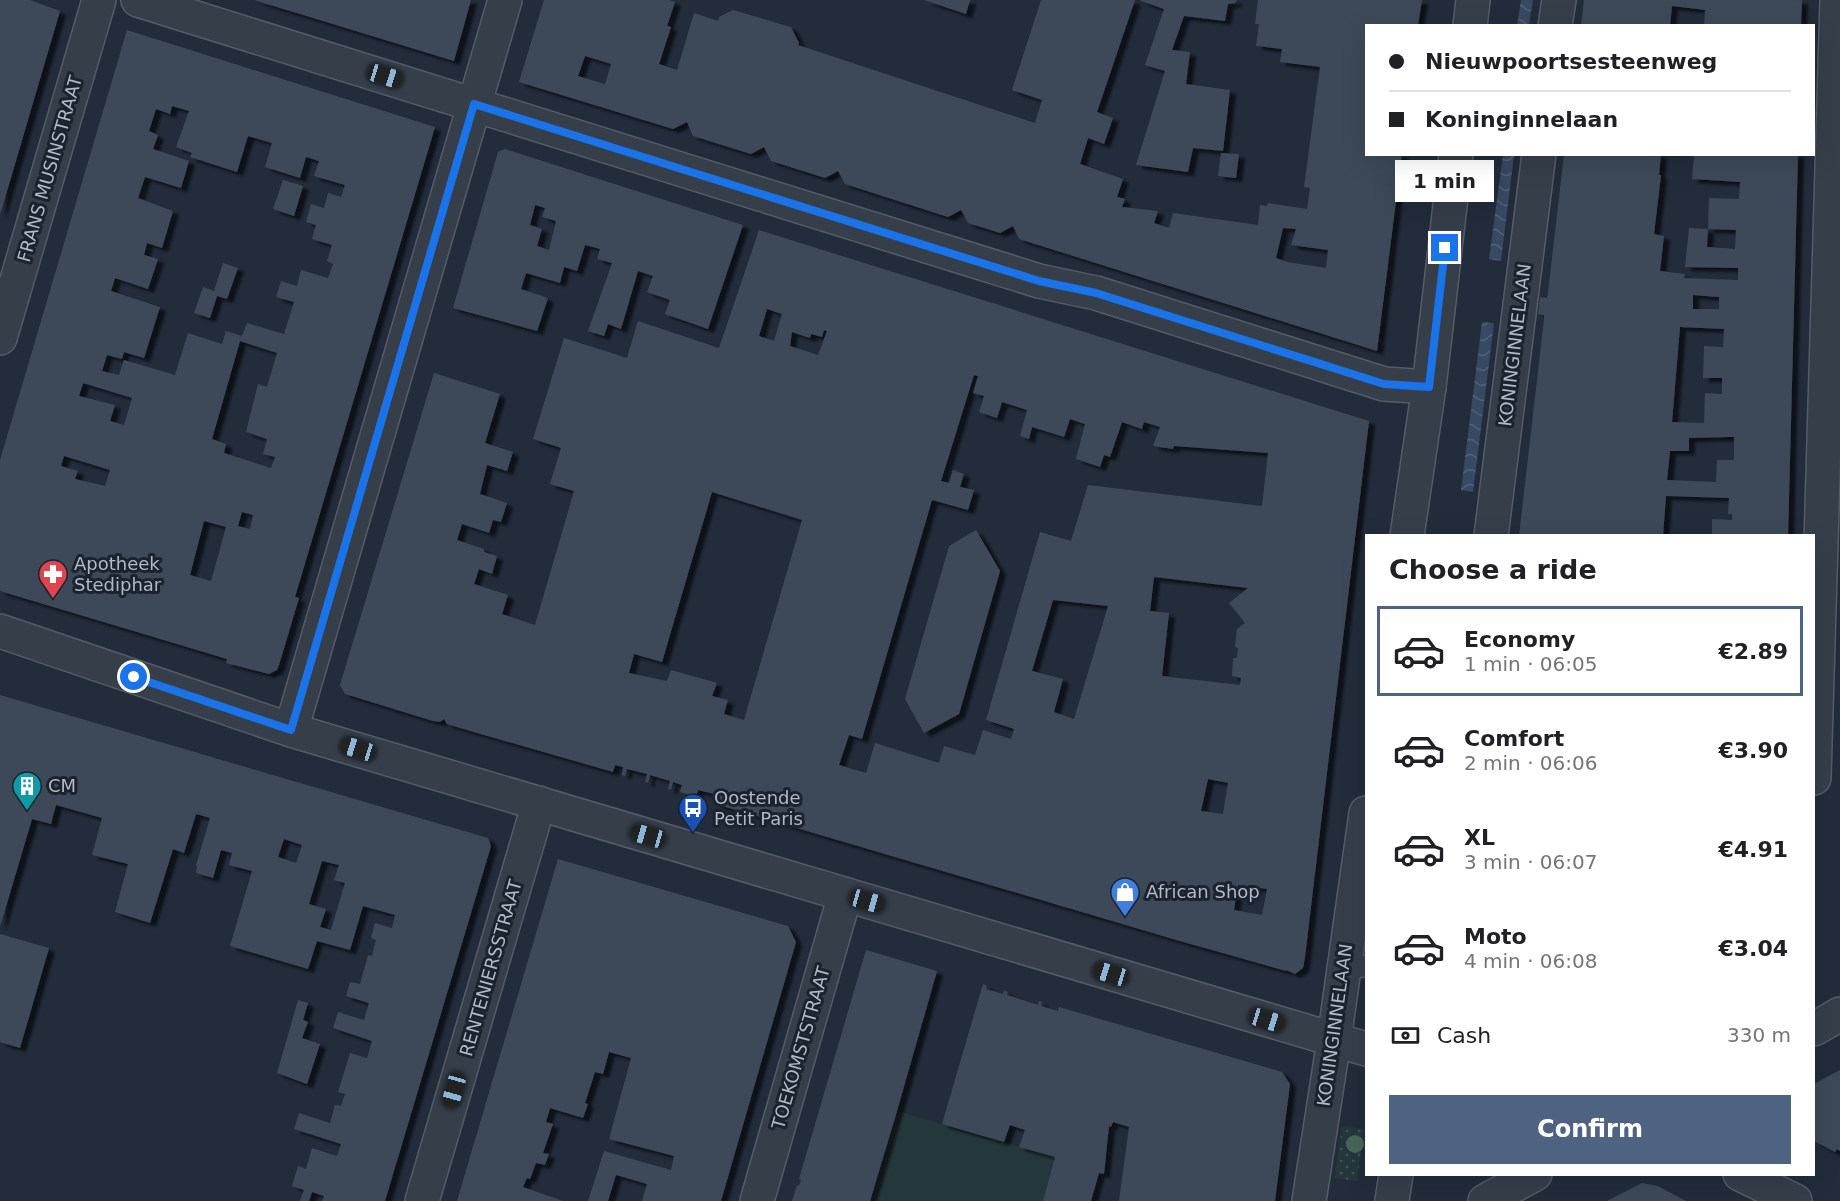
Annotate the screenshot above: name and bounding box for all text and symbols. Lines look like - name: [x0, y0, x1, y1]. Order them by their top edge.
- text: Nieuwpoortsesteenweg: [1425, 49, 1717, 74]
- car: [365, 62, 405, 90]
- street label: FRANS MUSINSTRAAT: [13, 72, 86, 264]
- text: Koninginnelaan: [1425, 107, 1618, 132]
- callout: 1 min: [1396, 161, 1494, 203]
- text: 1 min: [1413, 169, 1476, 193]
- route end: [1431, 234, 1458, 261]
- street label: KONINGINNELAAN: [1494, 262, 1535, 428]
- place label: Apotheek Stediphar: [74, 553, 162, 595]
- text: Choose a ride: [1389, 554, 1597, 585]
- pharmacy icon: Apotheek Stediphar: [37, 558, 69, 600]
- icon: car: [1392, 624, 1446, 678]
- text: Economy: [1464, 627, 1575, 652]
- text: €2.89: [1718, 639, 1788, 664]
- text: 1 min · 06:05: [1464, 652, 1598, 676]
- route start: [120, 663, 147, 690]
- icon: car: [1392, 723, 1446, 777]
- text: Comfort: [1464, 726, 1564, 751]
- car: [338, 735, 378, 763]
- text: €3.90: [1718, 738, 1788, 763]
- text: 2 min · 06:06: [1464, 751, 1598, 775]
- building icon: CM: [11, 770, 43, 812]
- place label: CM: [48, 775, 76, 796]
- place label: Oostende Petit Paris: [714, 787, 803, 829]
- bus stop icon: Oostende Petit Paris: [677, 792, 709, 834]
- car: [628, 822, 668, 850]
- icon: car: [1392, 822, 1446, 876]
- text: XL: [1464, 825, 1495, 850]
- text: €4.91: [1718, 837, 1788, 862]
- text: 3 min · 06:07: [1464, 850, 1598, 874]
- street label: RENTENIERSSTRAAT: [455, 876, 526, 1059]
- shop icon: African Shop: [1109, 876, 1141, 918]
- place label: African Shop: [1146, 881, 1260, 902]
- car: [847, 887, 887, 915]
- icon: car: [1392, 921, 1446, 975]
- text: Moto: [1464, 924, 1527, 949]
- text: €3.04: [1718, 936, 1788, 961]
- street label: KONINGINNELAAN: [1313, 942, 1356, 1108]
- text: 4 min · 06:08: [1464, 949, 1598, 973]
- car: [1091, 960, 1131, 988]
- street label: TOEKOMSTSTRAAT: [767, 963, 834, 1133]
- car: [1247, 1006, 1287, 1034]
- icon: cash: [1389, 1019, 1422, 1052]
- text: Cash: [1437, 1023, 1491, 1048]
- text: 330 m: [1727, 1023, 1791, 1047]
- car: [440, 1070, 468, 1110]
- button: Confirm: [1389, 1095, 1791, 1164]

